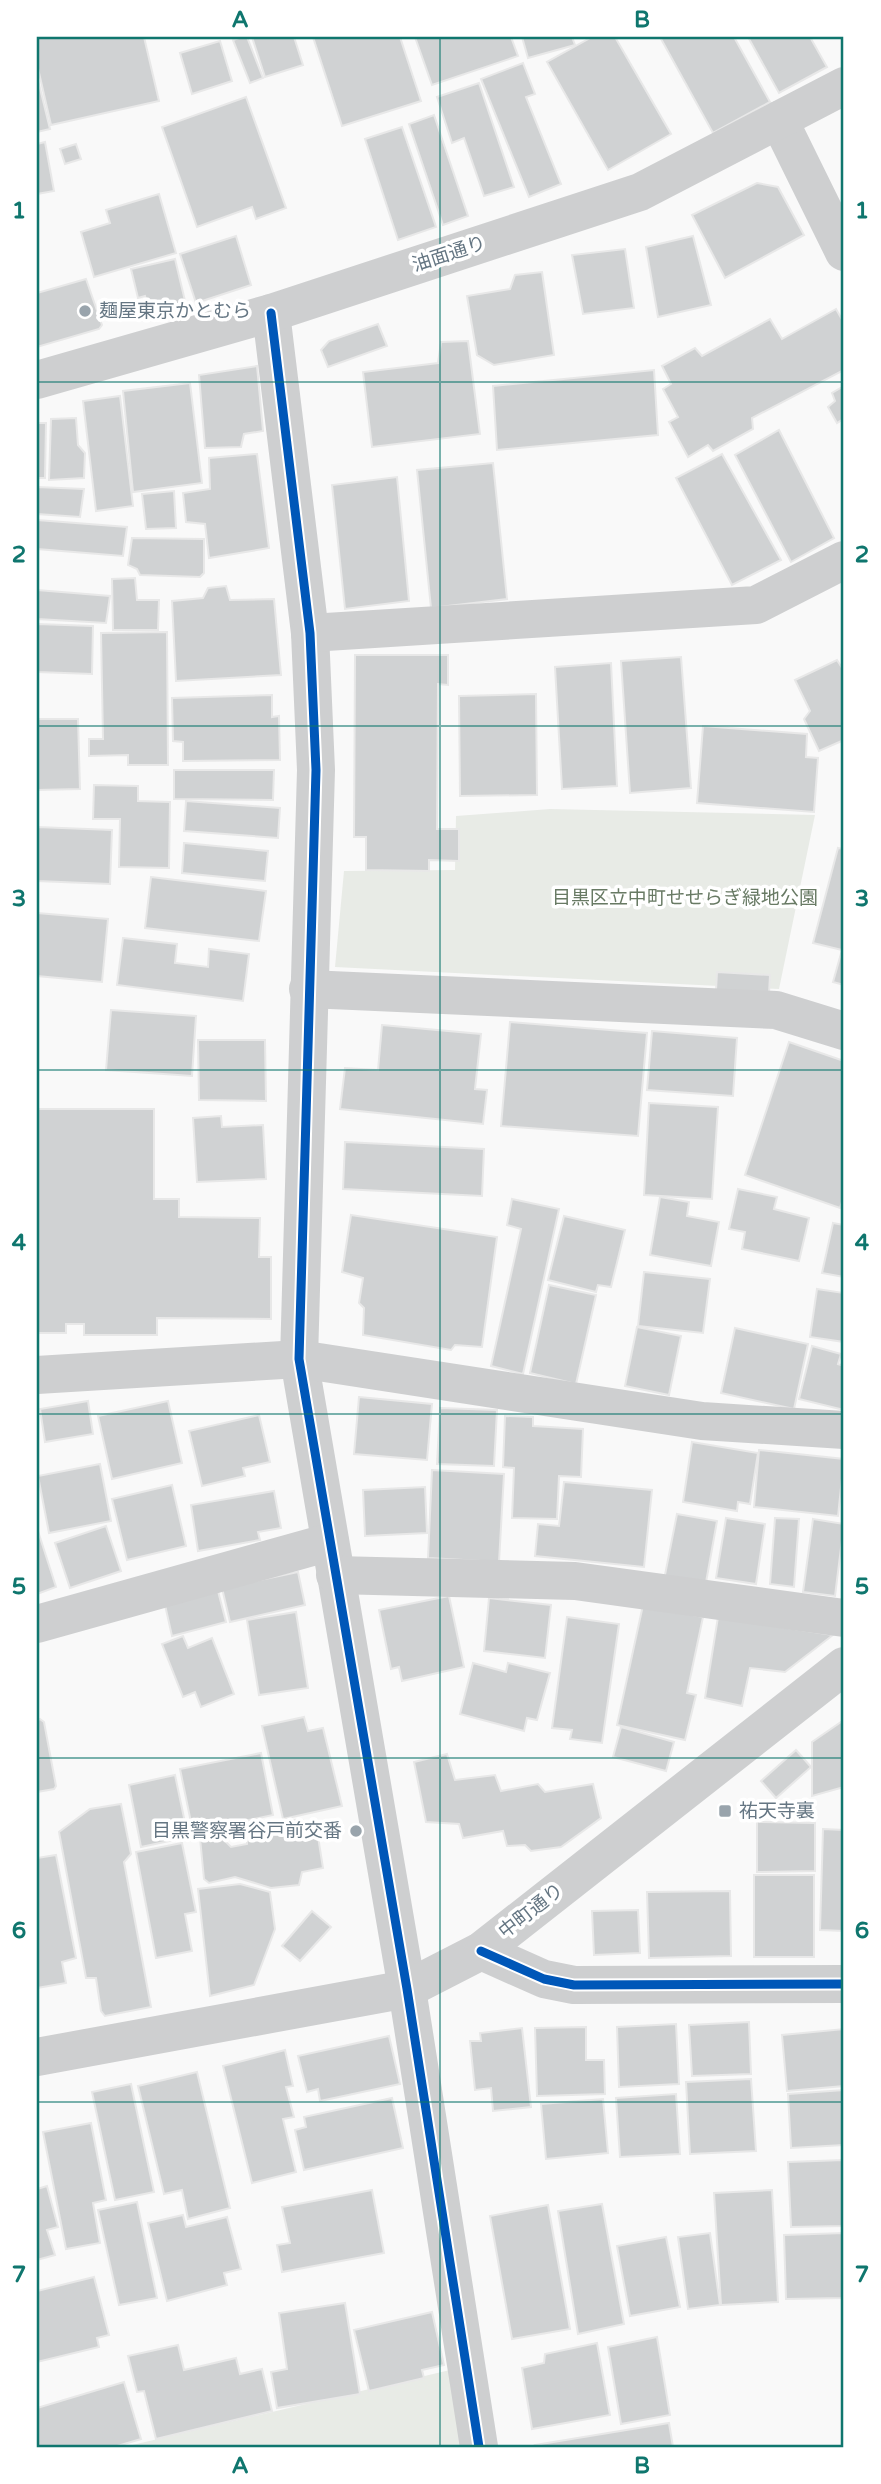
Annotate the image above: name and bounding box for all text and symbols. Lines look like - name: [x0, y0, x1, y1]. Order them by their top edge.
- text: A: [231, 6, 249, 34]
- text: B: [634, 6, 650, 34]
- text: 1: [12, 197, 26, 225]
- text: 1: [855, 197, 869, 225]
- street label: 油面通り: [409, 232, 489, 276]
- place label: 麺屋東京かとむら: [99, 300, 251, 322]
- marker: 麺屋東京かとむら: [77, 303, 93, 319]
- text: 2: [12, 541, 26, 569]
- text: 2: [855, 541, 869, 569]
- text: 3: [12, 885, 26, 913]
- text: 3: [855, 885, 869, 913]
- park label: 目黒区立中町せせらぎ緑地公園: [552, 887, 818, 909]
- text: 4: [12, 1229, 27, 1257]
- text: 4: [855, 1229, 870, 1257]
- text: 5: [12, 1573, 26, 1601]
- text: 5: [855, 1573, 869, 1601]
- place label: 祐天寺裏: [739, 1800, 815, 1822]
- marker: 祐天寺裏: [717, 1803, 733, 1819]
- place label: 目黒警察署谷戸前交番: [152, 1820, 342, 1842]
- marker: 目黒警察署谷戸前交番: [348, 1823, 364, 1839]
- street label: 中町通り: [494, 1879, 568, 1943]
- text: 6: [12, 1917, 26, 1945]
- text: 6: [855, 1917, 869, 1945]
- text: 7: [12, 2261, 26, 2289]
- text: 7: [855, 2261, 869, 2289]
- text: A: [231, 2452, 249, 2480]
- text: B: [634, 2452, 650, 2480]

